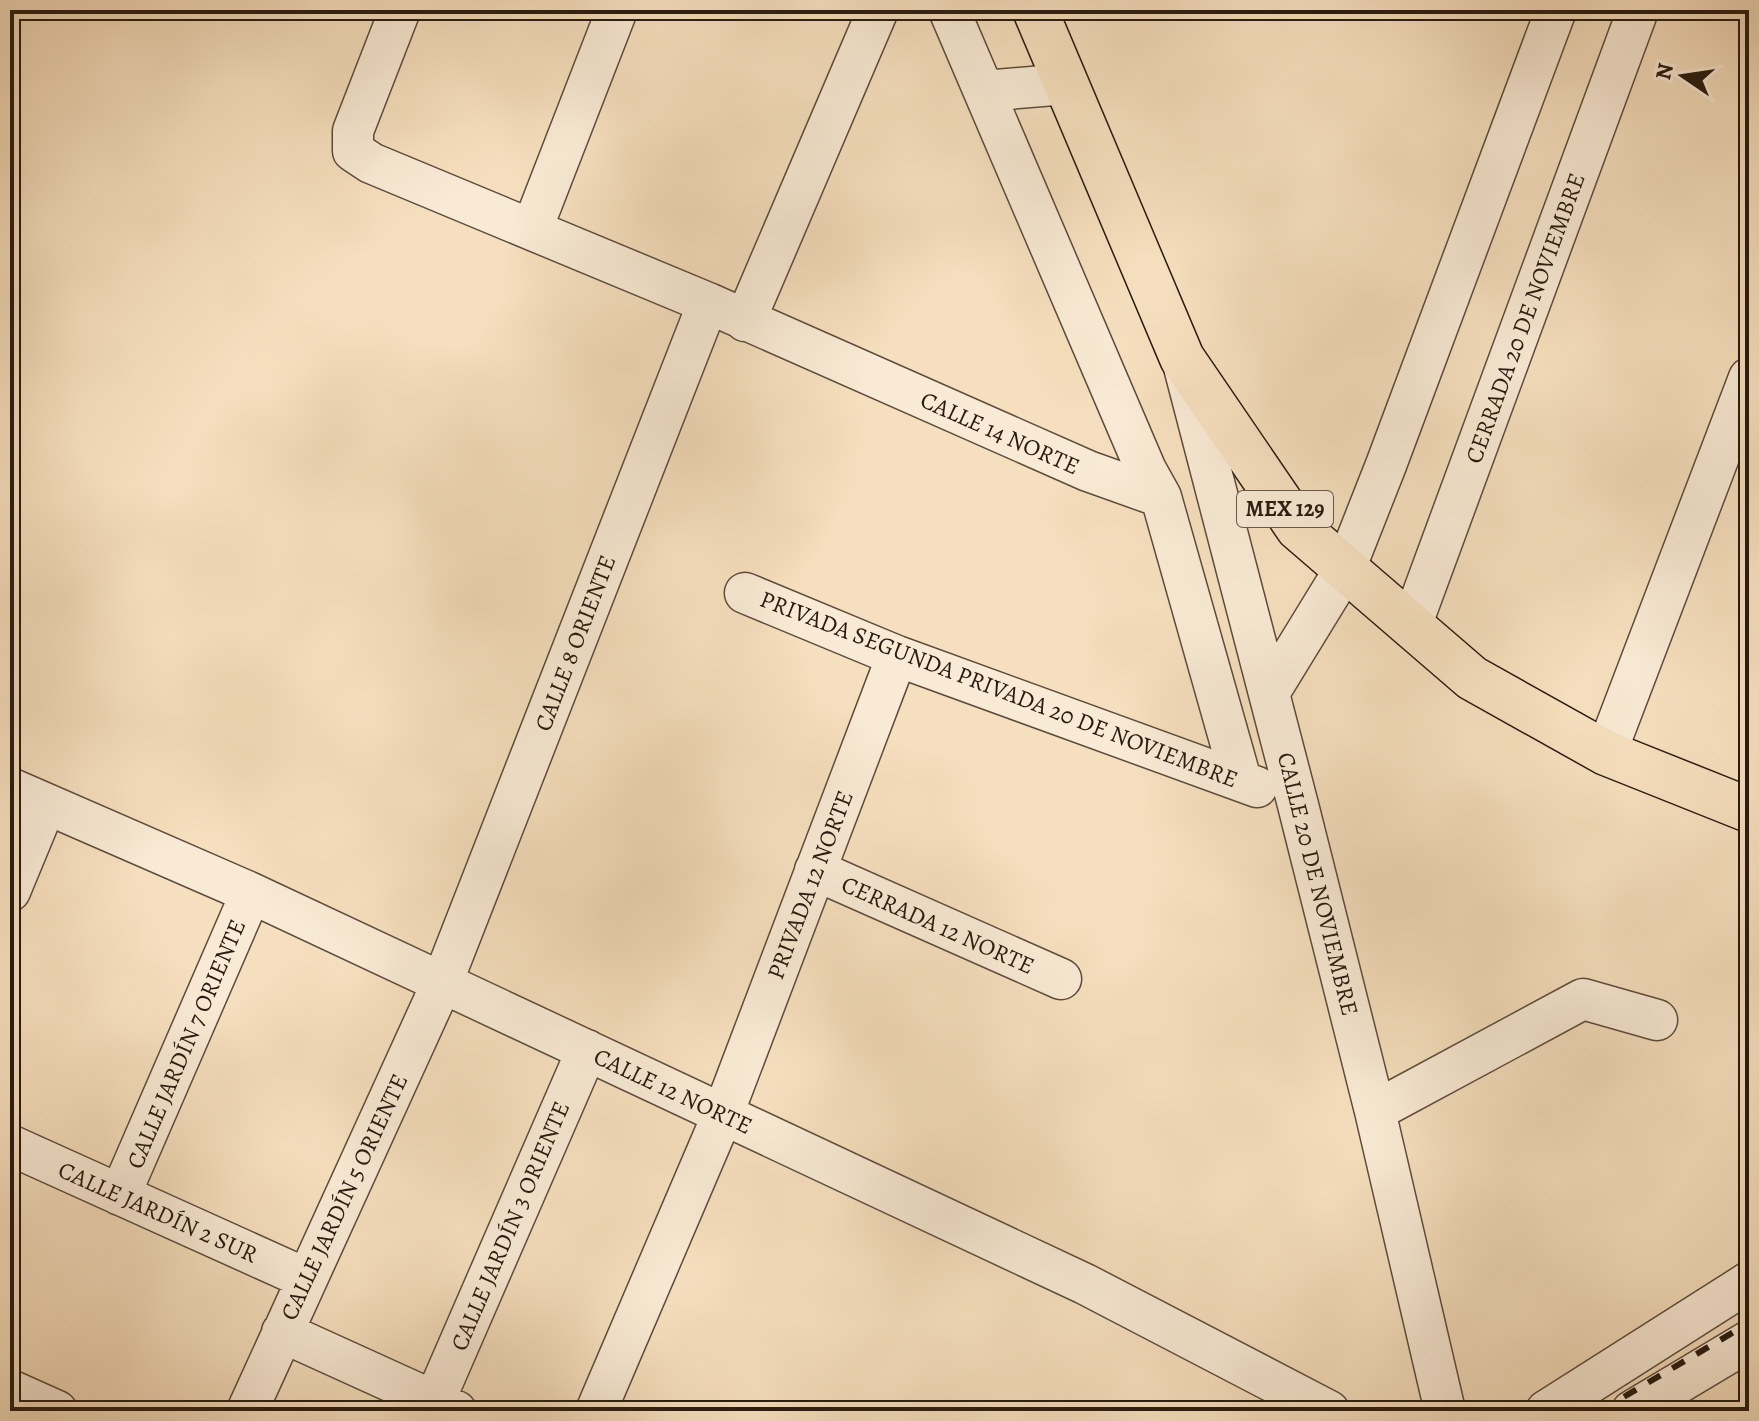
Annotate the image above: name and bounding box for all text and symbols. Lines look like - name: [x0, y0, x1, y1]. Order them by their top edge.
- north arrow: [1643, 36, 1723, 116]
- text: N: [1648, 61, 1681, 83]
- street label: CERRADA 20 DE NOVIEMBRE: [1457, 168, 1593, 468]
- street label: CALLE 14 NORTE: [915, 384, 1085, 482]
- road number: MEX 129: [1237, 491, 1333, 527]
- street label: CALLE 8 ORIENTE: [527, 550, 623, 736]
- street label: PRIVADA SEGUNDA PRIVADA 20 DE NOVIEMBRE: [755, 583, 1243, 795]
- street label: CALLE 20 DE NOVIEMBRE: [1270, 749, 1366, 1019]
- street label: PRIVADA 12 NORTE: [759, 786, 861, 984]
- street label: CERRADA 12 NORTE: [836, 868, 1040, 982]
- street label: CALLE JARDÍN 7 ORIENTE: [119, 914, 253, 1174]
- street label: CALLE 12 NORTE: [589, 1040, 757, 1142]
- street label: CALLE JARDÍN 5 ORIENTE: [273, 1069, 415, 1325]
- street label: CALLE JARDÍN 3 ORIENTE: [443, 1096, 577, 1356]
- street label: CALLE JARDÍN 2 SUR: [53, 1154, 263, 1270]

